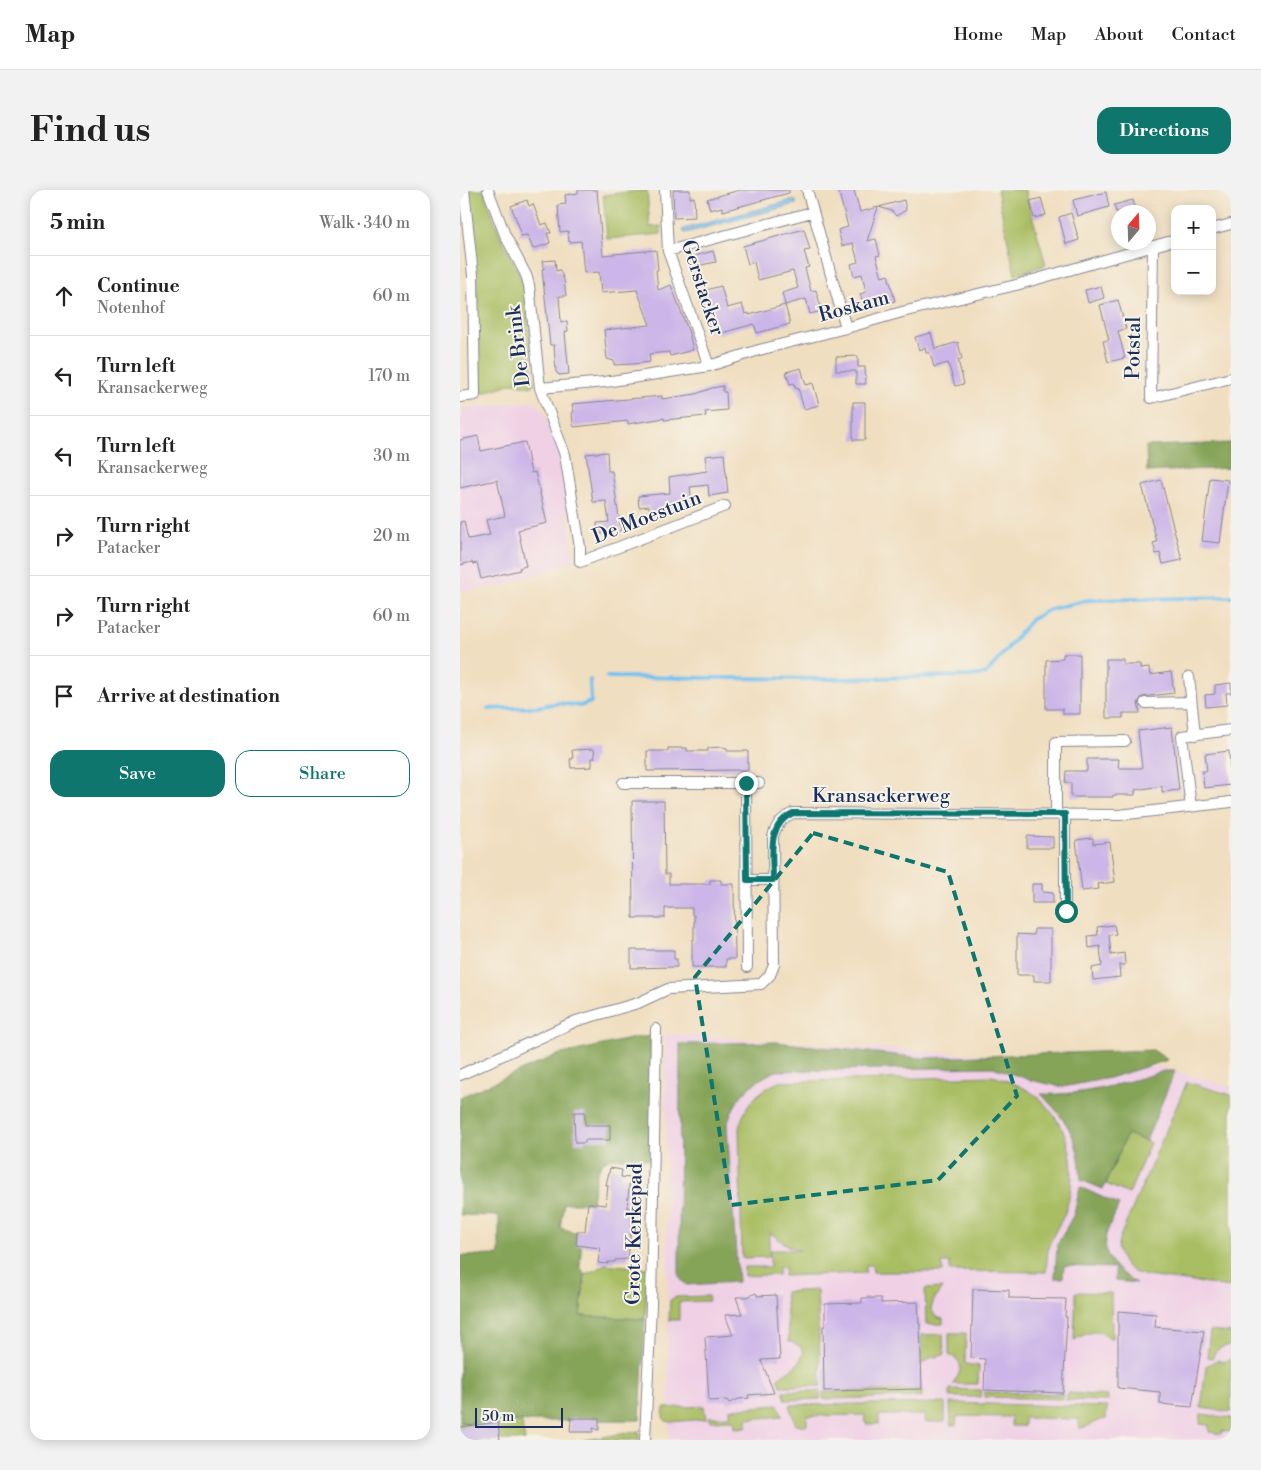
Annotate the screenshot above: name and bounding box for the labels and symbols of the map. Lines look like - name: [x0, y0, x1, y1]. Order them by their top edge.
- north arrow: [1111, 205, 1156, 250]
- street label: Gerstacker: [675, 237, 729, 339]
- street label: Roskam: [816, 285, 893, 328]
- street label: De Brink: [501, 302, 536, 388]
- street label: Potstal: [1121, 316, 1147, 380]
- street label: De Moestuin: [589, 486, 705, 550]
- route end: [735, 772, 758, 795]
- street label: Kransackerweg: [812, 784, 951, 809]
- route start: [1055, 900, 1078, 923]
- street label: Grote Kerkepad: [621, 1162, 649, 1305]
- scale bar: [475, 1405, 562, 1428]

